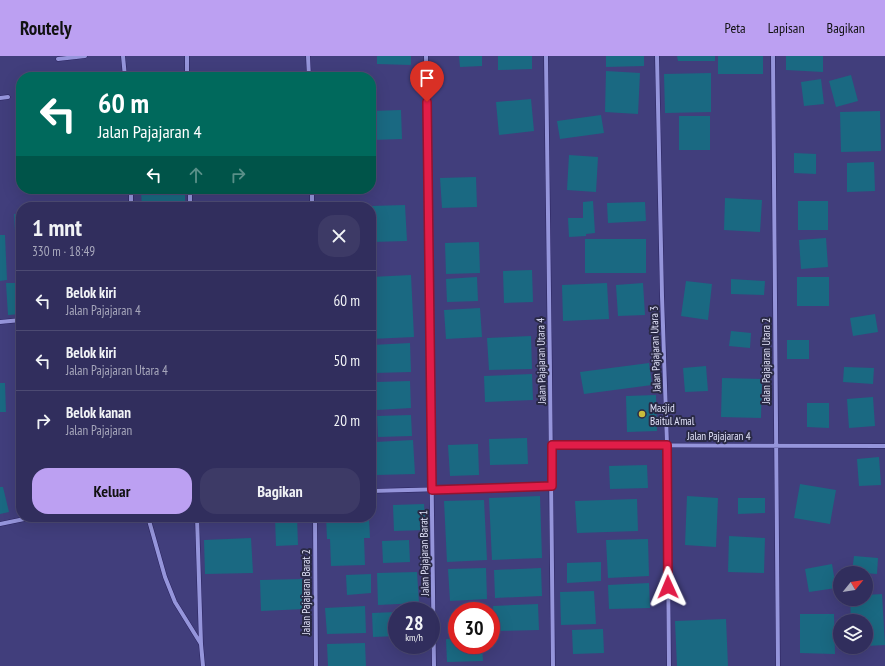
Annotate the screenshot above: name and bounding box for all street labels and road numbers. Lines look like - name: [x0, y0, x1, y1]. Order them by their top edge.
- street label: Jalan Pajajaran Utara 3: [646, 306, 664, 393]
- street label: Jalan Pajajaran Utara 4: [533, 318, 549, 405]
- street label: Jalan Pajajaran Utara 2: [759, 318, 773, 405]
- street label: Jalan Pajajaran 4: [686, 429, 751, 443]
- street label: Jalan Pajajaran Barat 1: [416, 510, 432, 597]
- street label: Jalan Pajajaran Barat 2: [299, 549, 313, 636]

